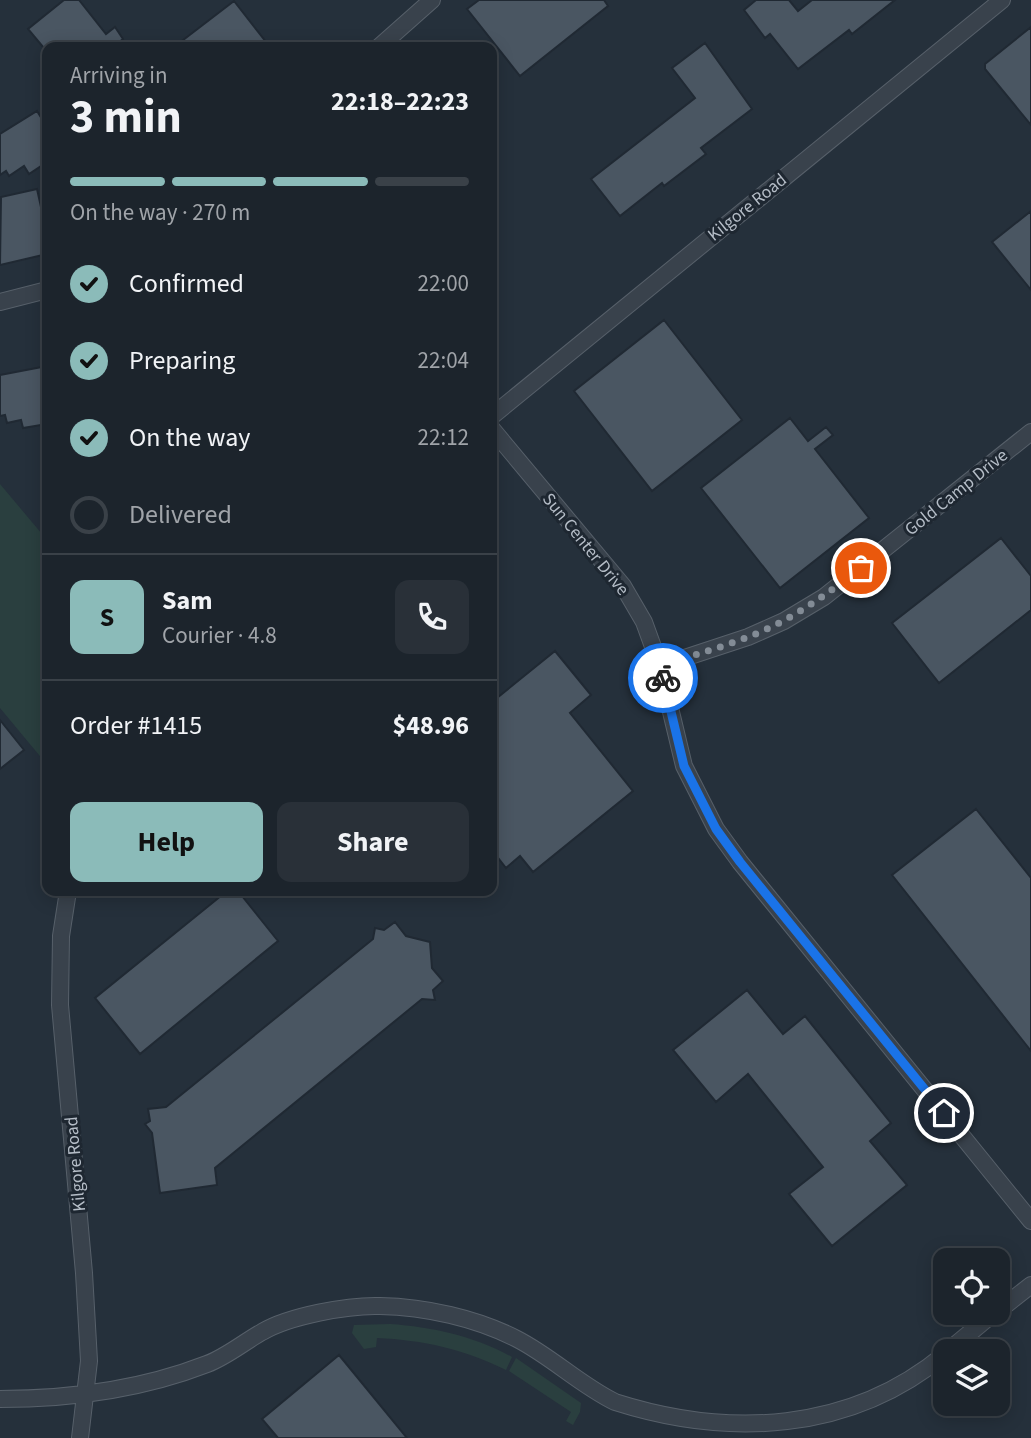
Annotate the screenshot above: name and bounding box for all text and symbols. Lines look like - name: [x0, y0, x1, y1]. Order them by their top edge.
- text: Arriving in: [70, 59, 168, 92]
- text: 22:18–22:23: [331, 83, 469, 120]
- text: 3 min: [70, 85, 182, 150]
- street label: Kilgore Road: [702, 168, 792, 247]
- text: On the way · 270 m: [70, 196, 250, 229]
- icon: check: [70, 265, 108, 303]
- text: Confirmed: [129, 265, 244, 302]
- text: 22:00: [418, 267, 469, 300]
- icon: check: [70, 342, 108, 380]
- text: Preparing: [129, 342, 235, 379]
- text: 22:04: [418, 344, 469, 377]
- icon: check: [70, 419, 108, 457]
- text: On the way: [129, 419, 250, 456]
- text: 22:12: [418, 421, 469, 454]
- street label: Gold Camp Drive: [900, 443, 1013, 542]
- street label: Sun Center Drive: [536, 488, 635, 601]
- text: Delivered: [129, 496, 232, 533]
- pin: [831, 538, 891, 598]
- icon: bag: [842, 549, 880, 587]
- button: phone: [395, 580, 469, 654]
- text: Sam: [162, 582, 212, 619]
- text: S: [100, 599, 114, 636]
- text: Courier · 4.8: [162, 619, 277, 652]
- courier: [628, 643, 698, 713]
- icon: bike: [644, 659, 682, 697]
- text: Order #1415: [70, 707, 202, 744]
- text: $48.96: [393, 707, 469, 744]
- button: Help: [70, 802, 263, 882]
- button: Share: [277, 802, 469, 882]
- pin: [914, 1083, 974, 1143]
- icon: home: [925, 1094, 963, 1132]
- street label: Kilgore Road: [59, 1115, 92, 1212]
- map controls: [933, 1248, 1010, 1416]
- button: locate: [933, 1248, 1010, 1325]
- button: layers: [933, 1339, 1010, 1416]

